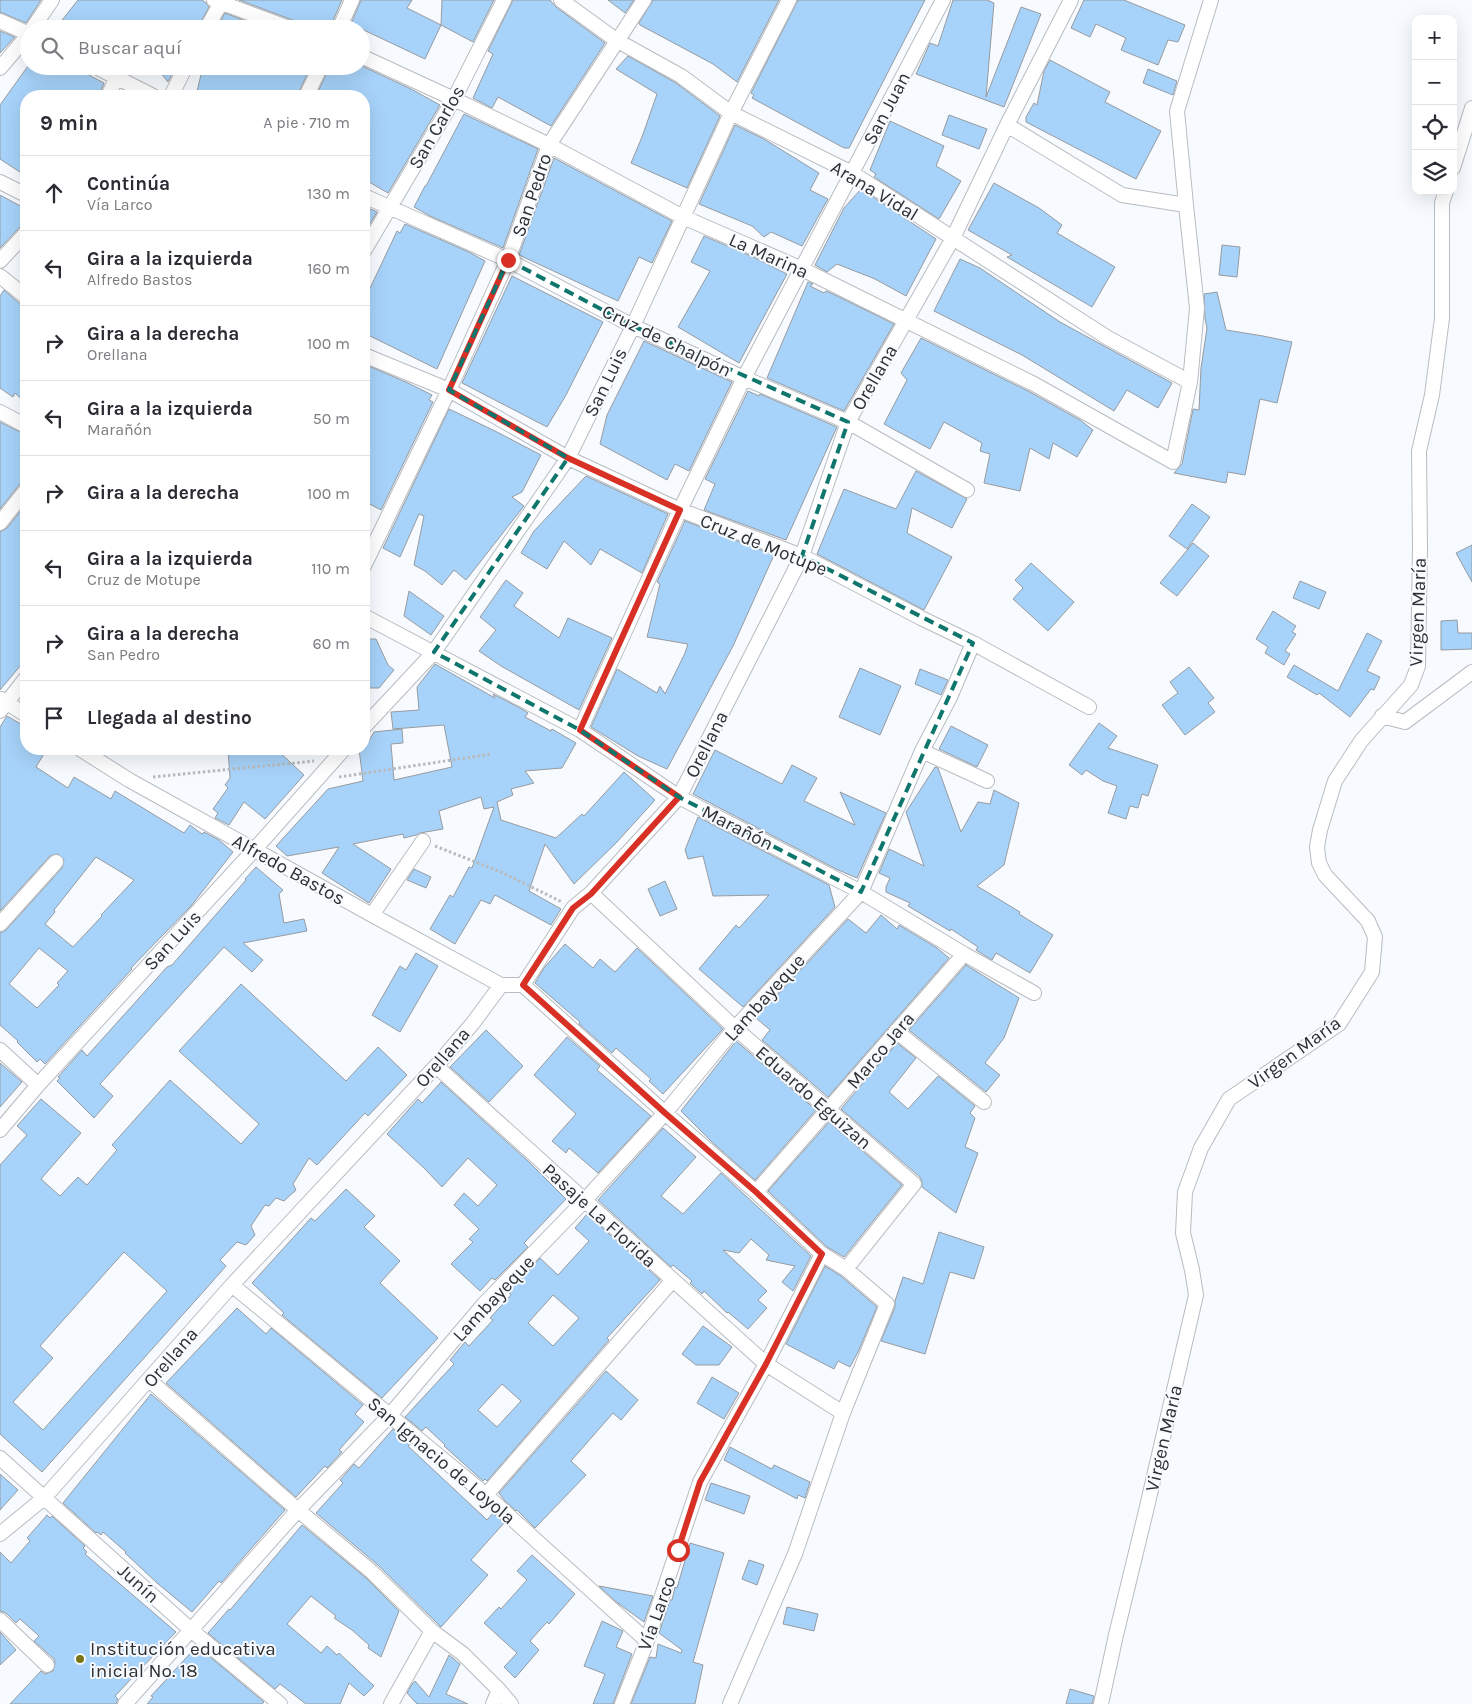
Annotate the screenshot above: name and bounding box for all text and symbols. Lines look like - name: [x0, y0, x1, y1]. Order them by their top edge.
- map controls: [1412, 15, 1457, 195]
- button: +: [1412, 15, 1457, 60]
- search box: [20, 20, 370, 75]
- icon: search: [38, 34, 66, 62]
- text: Buscar aquí: [78, 37, 182, 59]
- button: −: [1412, 60, 1457, 105]
- street label: San Juan: [859, 68, 915, 149]
- street label: San Carlos: [404, 82, 470, 173]
- button: locate: [1412, 105, 1457, 150]
- text: 9 min: [40, 111, 98, 135]
- text: A pie · 710 m: [263, 113, 350, 132]
- button: layers: [1412, 150, 1457, 195]
- street label: San Pedro: [507, 151, 556, 240]
- street label: Arana Vidal: [827, 156, 922, 226]
- text: Continúa: [87, 173, 170, 195]
- icon: ahead: [40, 179, 68, 207]
- text: 130 m: [307, 184, 350, 203]
- text: Vía Larco: [87, 195, 152, 214]
- street label: La Marina: [725, 229, 812, 283]
- text: Gira a la izquierda: [87, 248, 253, 270]
- route end: [497, 249, 520, 272]
- icon: left: [40, 254, 68, 282]
- text: 160 m: [307, 259, 350, 278]
- text: Alfredo Bastos: [87, 270, 193, 289]
- street label: Cruz de Chalpón: [598, 300, 735, 382]
- text: Gira a la derecha: [87, 323, 239, 345]
- icon: right: [40, 329, 68, 357]
- text: 100 m: [307, 334, 350, 353]
- street label: Orellana: [847, 341, 902, 414]
- street label: San Luis: [580, 344, 632, 421]
- text: Orellana: [87, 345, 148, 364]
- text: Gira a la izquierda: [87, 398, 253, 420]
- icon: left: [40, 404, 68, 432]
- text: 50 m: [313, 409, 350, 428]
- text: Marañón: [87, 420, 152, 439]
- icon: right: [40, 479, 68, 507]
- text: Gira a la derecha: [87, 482, 239, 504]
- text: 100 m: [307, 484, 350, 503]
- street label: Cruz de Motupe: [697, 509, 830, 580]
- text: Gira a la izquierda: [87, 548, 253, 570]
- icon: left: [40, 554, 68, 582]
- street label: Virgen María: [1405, 557, 1431, 667]
- text: 110 m: [311, 559, 350, 578]
- text: Cruz de Motupe: [87, 570, 201, 589]
- text: Gira a la derecha: [87, 623, 239, 645]
- icon: right: [40, 629, 68, 657]
- text: 60 m: [313, 634, 350, 653]
- text: San Pedro: [87, 645, 160, 664]
- icon: arrive: [40, 704, 68, 732]
- text: Llegada al destino: [87, 707, 252, 729]
- street label: Orellana: [681, 707, 733, 781]
- street label: Marañón: [698, 801, 777, 855]
- street label: Alfredo Bastos: [228, 830, 349, 910]
- street label: San Luis: [139, 906, 206, 975]
- street label: Lambayeque: [720, 950, 810, 1046]
- street label: Marco Jara: [842, 1008, 919, 1094]
- street label: Virgen María: [1244, 1012, 1345, 1094]
- street label: Orellana: [411, 1023, 475, 1092]
- street label: Eduardo Eguizan: [751, 1041, 876, 1154]
- street label: Pasaje La Florida: [538, 1159, 661, 1273]
- street label: Lambayeque: [448, 1251, 539, 1346]
- street label: Orellana: [139, 1323, 203, 1392]
- street label: Virgen María: [1141, 1383, 1187, 1494]
- street label: San Ignacio de Loyola: [363, 1393, 520, 1529]
- route start: [667, 1539, 690, 1562]
- street label: Junín: [113, 1560, 163, 1608]
- street label: Vía Larco: [633, 1573, 681, 1654]
- place label: Institución educativa inicial No. 18: [90, 1638, 276, 1682]
- marker: Institución educativa inicial No. 18: [74, 1653, 86, 1665]

